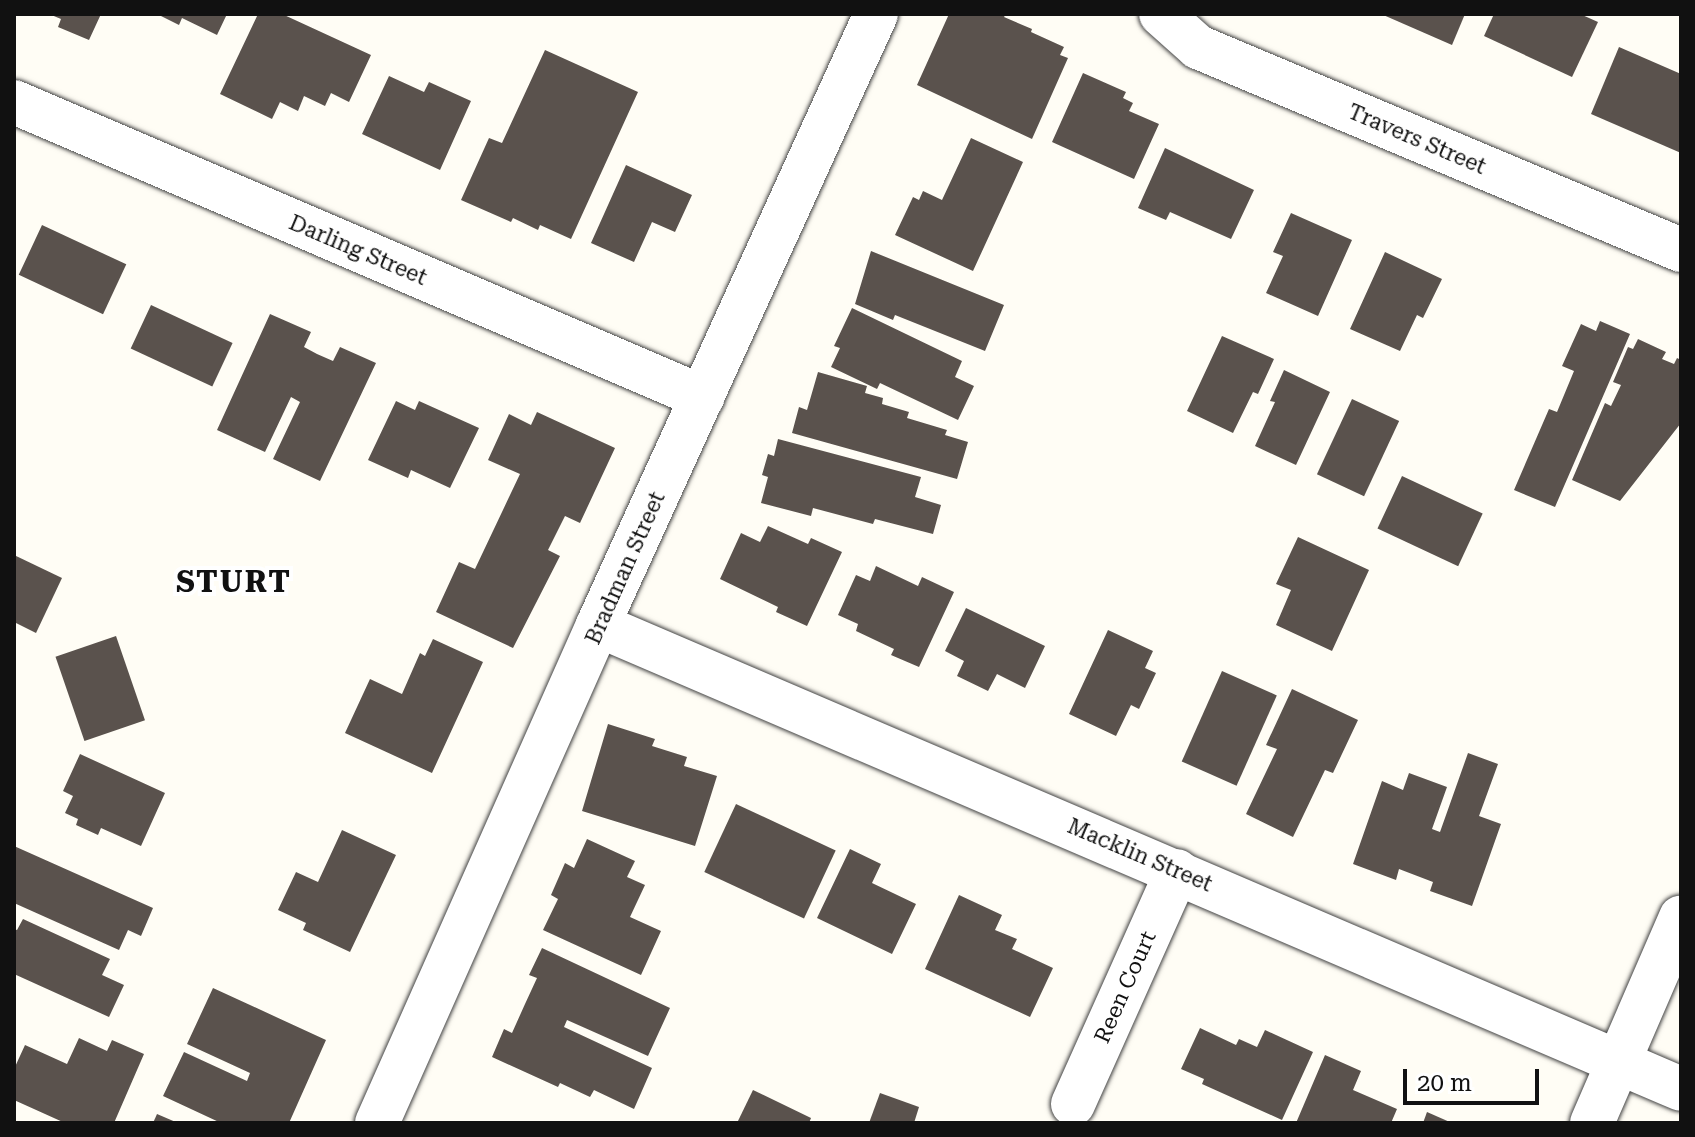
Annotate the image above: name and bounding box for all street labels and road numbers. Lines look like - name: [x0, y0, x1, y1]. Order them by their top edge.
- street label: Travers Street: [1344, 98, 1490, 180]
- street label: Darling Street: [285, 209, 431, 291]
- street label: Bradman Street: [580, 488, 670, 648]
- street label: Macklin Street: [1064, 813, 1216, 897]
- street label: Reen Court: [1089, 927, 1161, 1047]

